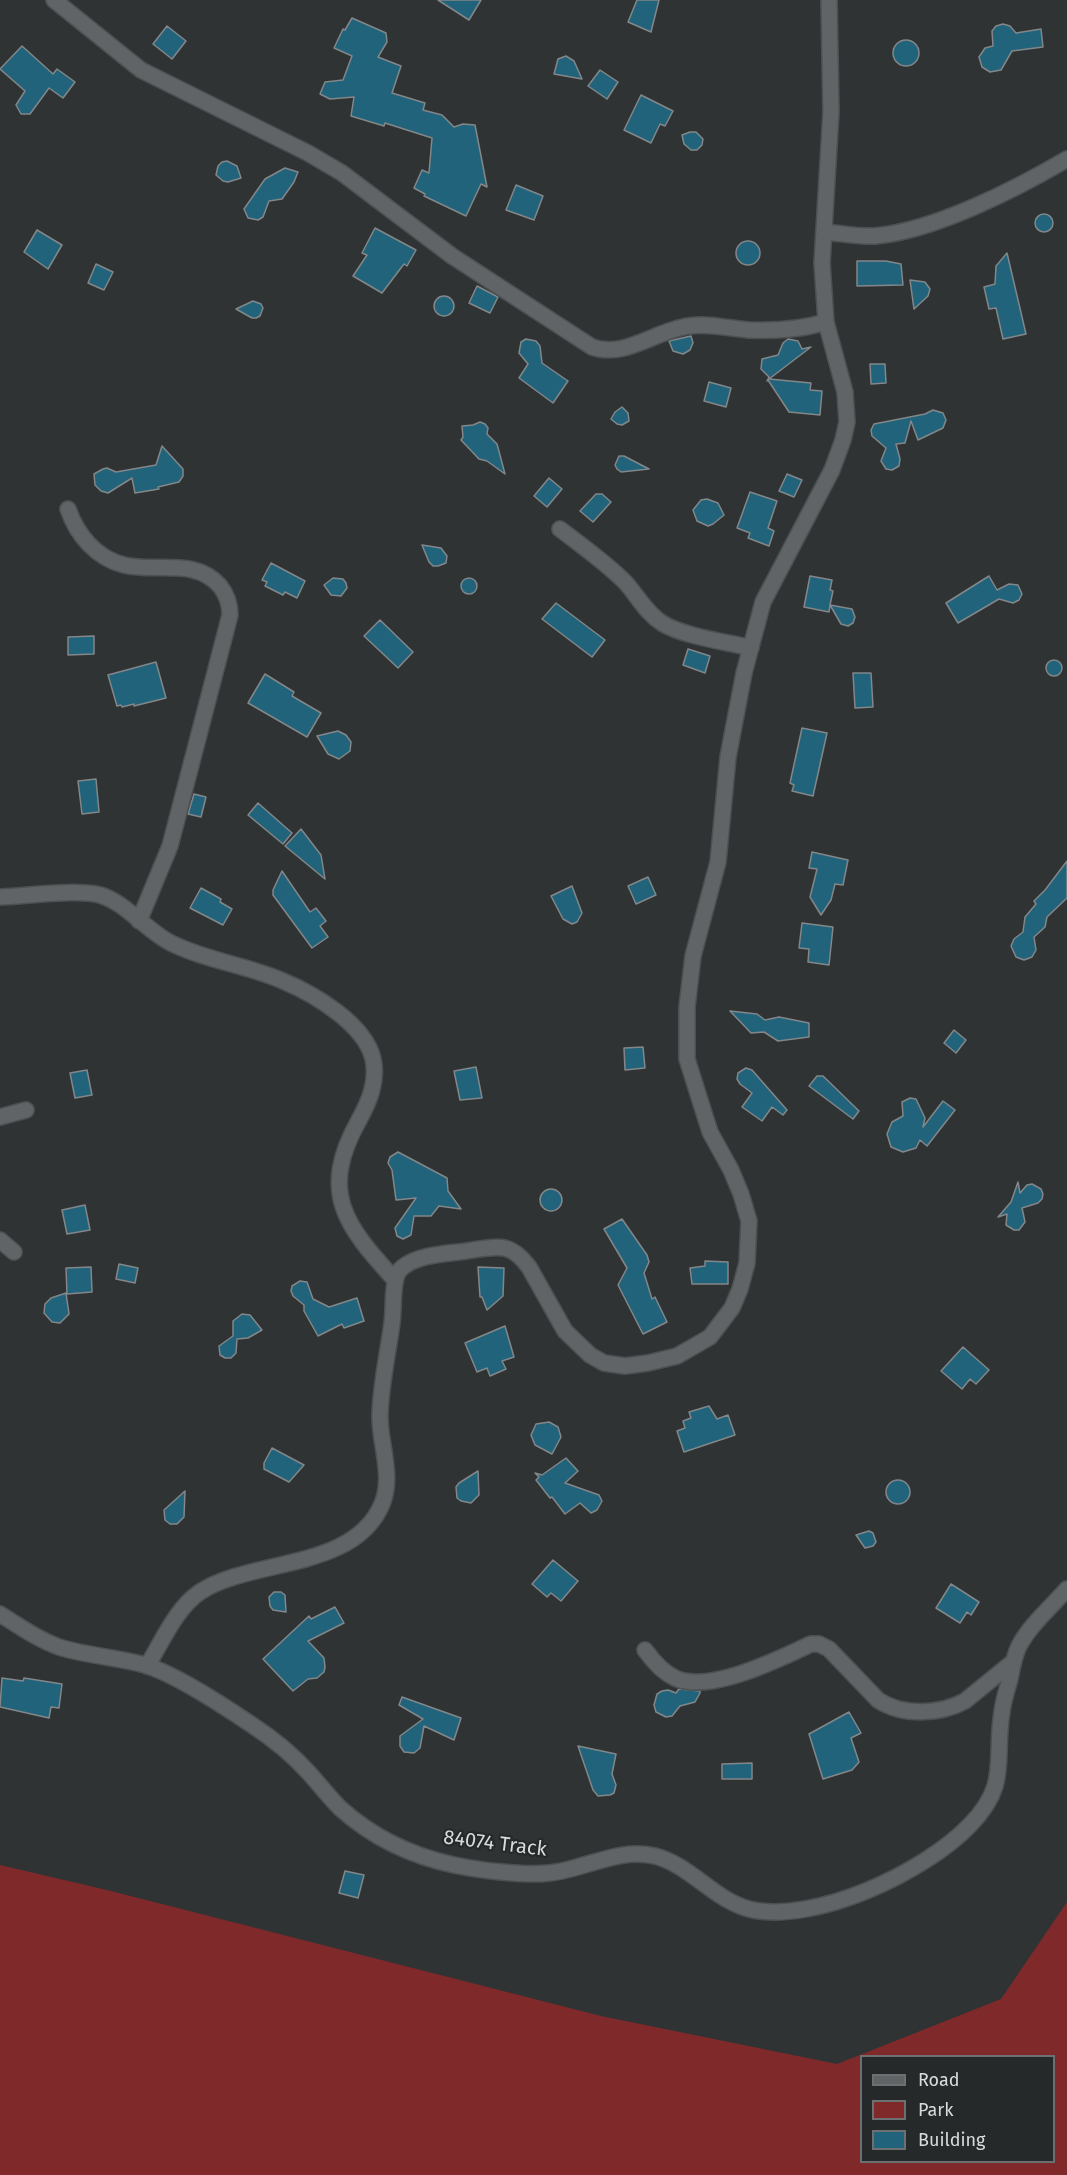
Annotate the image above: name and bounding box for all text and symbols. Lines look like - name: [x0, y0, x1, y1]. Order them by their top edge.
- street label: 84074 Track: [442, 1826, 548, 1862]
- legend: [860, 2055, 1055, 2163]
- text: Road: [918, 2069, 960, 2091]
- text: Park: [918, 2099, 953, 2121]
- text: Building: [918, 2129, 985, 2151]

